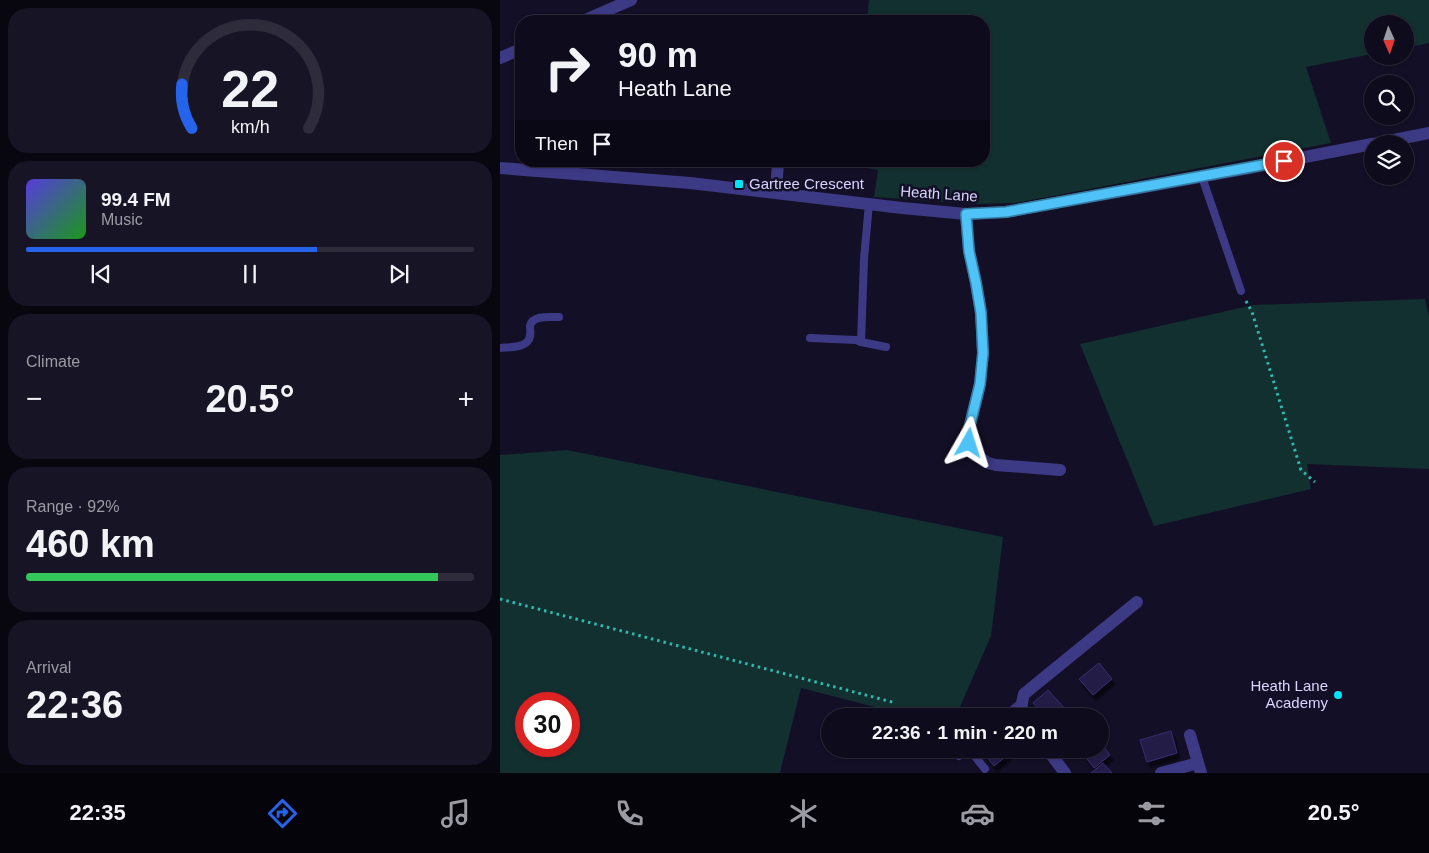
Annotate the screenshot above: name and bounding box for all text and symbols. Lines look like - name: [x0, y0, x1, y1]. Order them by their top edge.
- north arrow: [1364, 15, 1414, 65]
- map controls: [1364, 15, 1414, 185]
- icon: right: [535, 35, 600, 100]
- text: 90 m: [618, 35, 698, 74]
- text: 22: [221, 60, 279, 118]
- button: search: [1364, 75, 1414, 125]
- text: Heath Lane: [618, 76, 732, 101]
- text: km/h: [231, 117, 269, 137]
- icon: arrive: [588, 130, 616, 158]
- text: Then: [535, 133, 578, 154]
- button: layers: [1364, 135, 1414, 185]
- pin: [1263, 140, 1305, 182]
- icon: arrive: [1270, 147, 1298, 175]
- place label: Gartree Crescent: [749, 175, 865, 192]
- marker: Gartree Crescent: [733, 178, 745, 190]
- street label: Heath Lane: [900, 182, 978, 205]
- text: 99.4 FM: [101, 189, 171, 210]
- text: Music: [101, 211, 143, 228]
- icon: previous: [87, 260, 115, 288]
- icon: pause: [236, 260, 264, 288]
- icon: next: [385, 260, 413, 288]
- text: Climate: [26, 353, 80, 370]
- text: 20.5°: [205, 378, 295, 420]
- text: −: [26, 383, 42, 414]
- text: +: [458, 383, 474, 414]
- position arrow: [942, 416, 994, 468]
- text: Range · 92%: [26, 498, 119, 515]
- text: 460 km: [26, 523, 155, 565]
- text: Arrival: [26, 659, 71, 676]
- place label: Heath Lane Academy: [1250, 677, 1328, 711]
- text: 22:36: [26, 684, 123, 726]
- marker: Heath Lane Academy: [1332, 689, 1344, 701]
- speed limit sign: 30: [515, 692, 580, 757]
- text: 22:36 · 1 min · 220 m: [872, 722, 1058, 743]
- icon: directions: [265, 796, 300, 831]
- icon: music: [438, 796, 473, 831]
- icon: phone: [612, 796, 647, 831]
- icon: climate: [786, 796, 821, 831]
- icon: car: [960, 796, 995, 831]
- icon: filters: [1134, 796, 1169, 831]
- text: 22:35: [69, 800, 126, 825]
- text: 20.5°: [1308, 800, 1359, 825]

